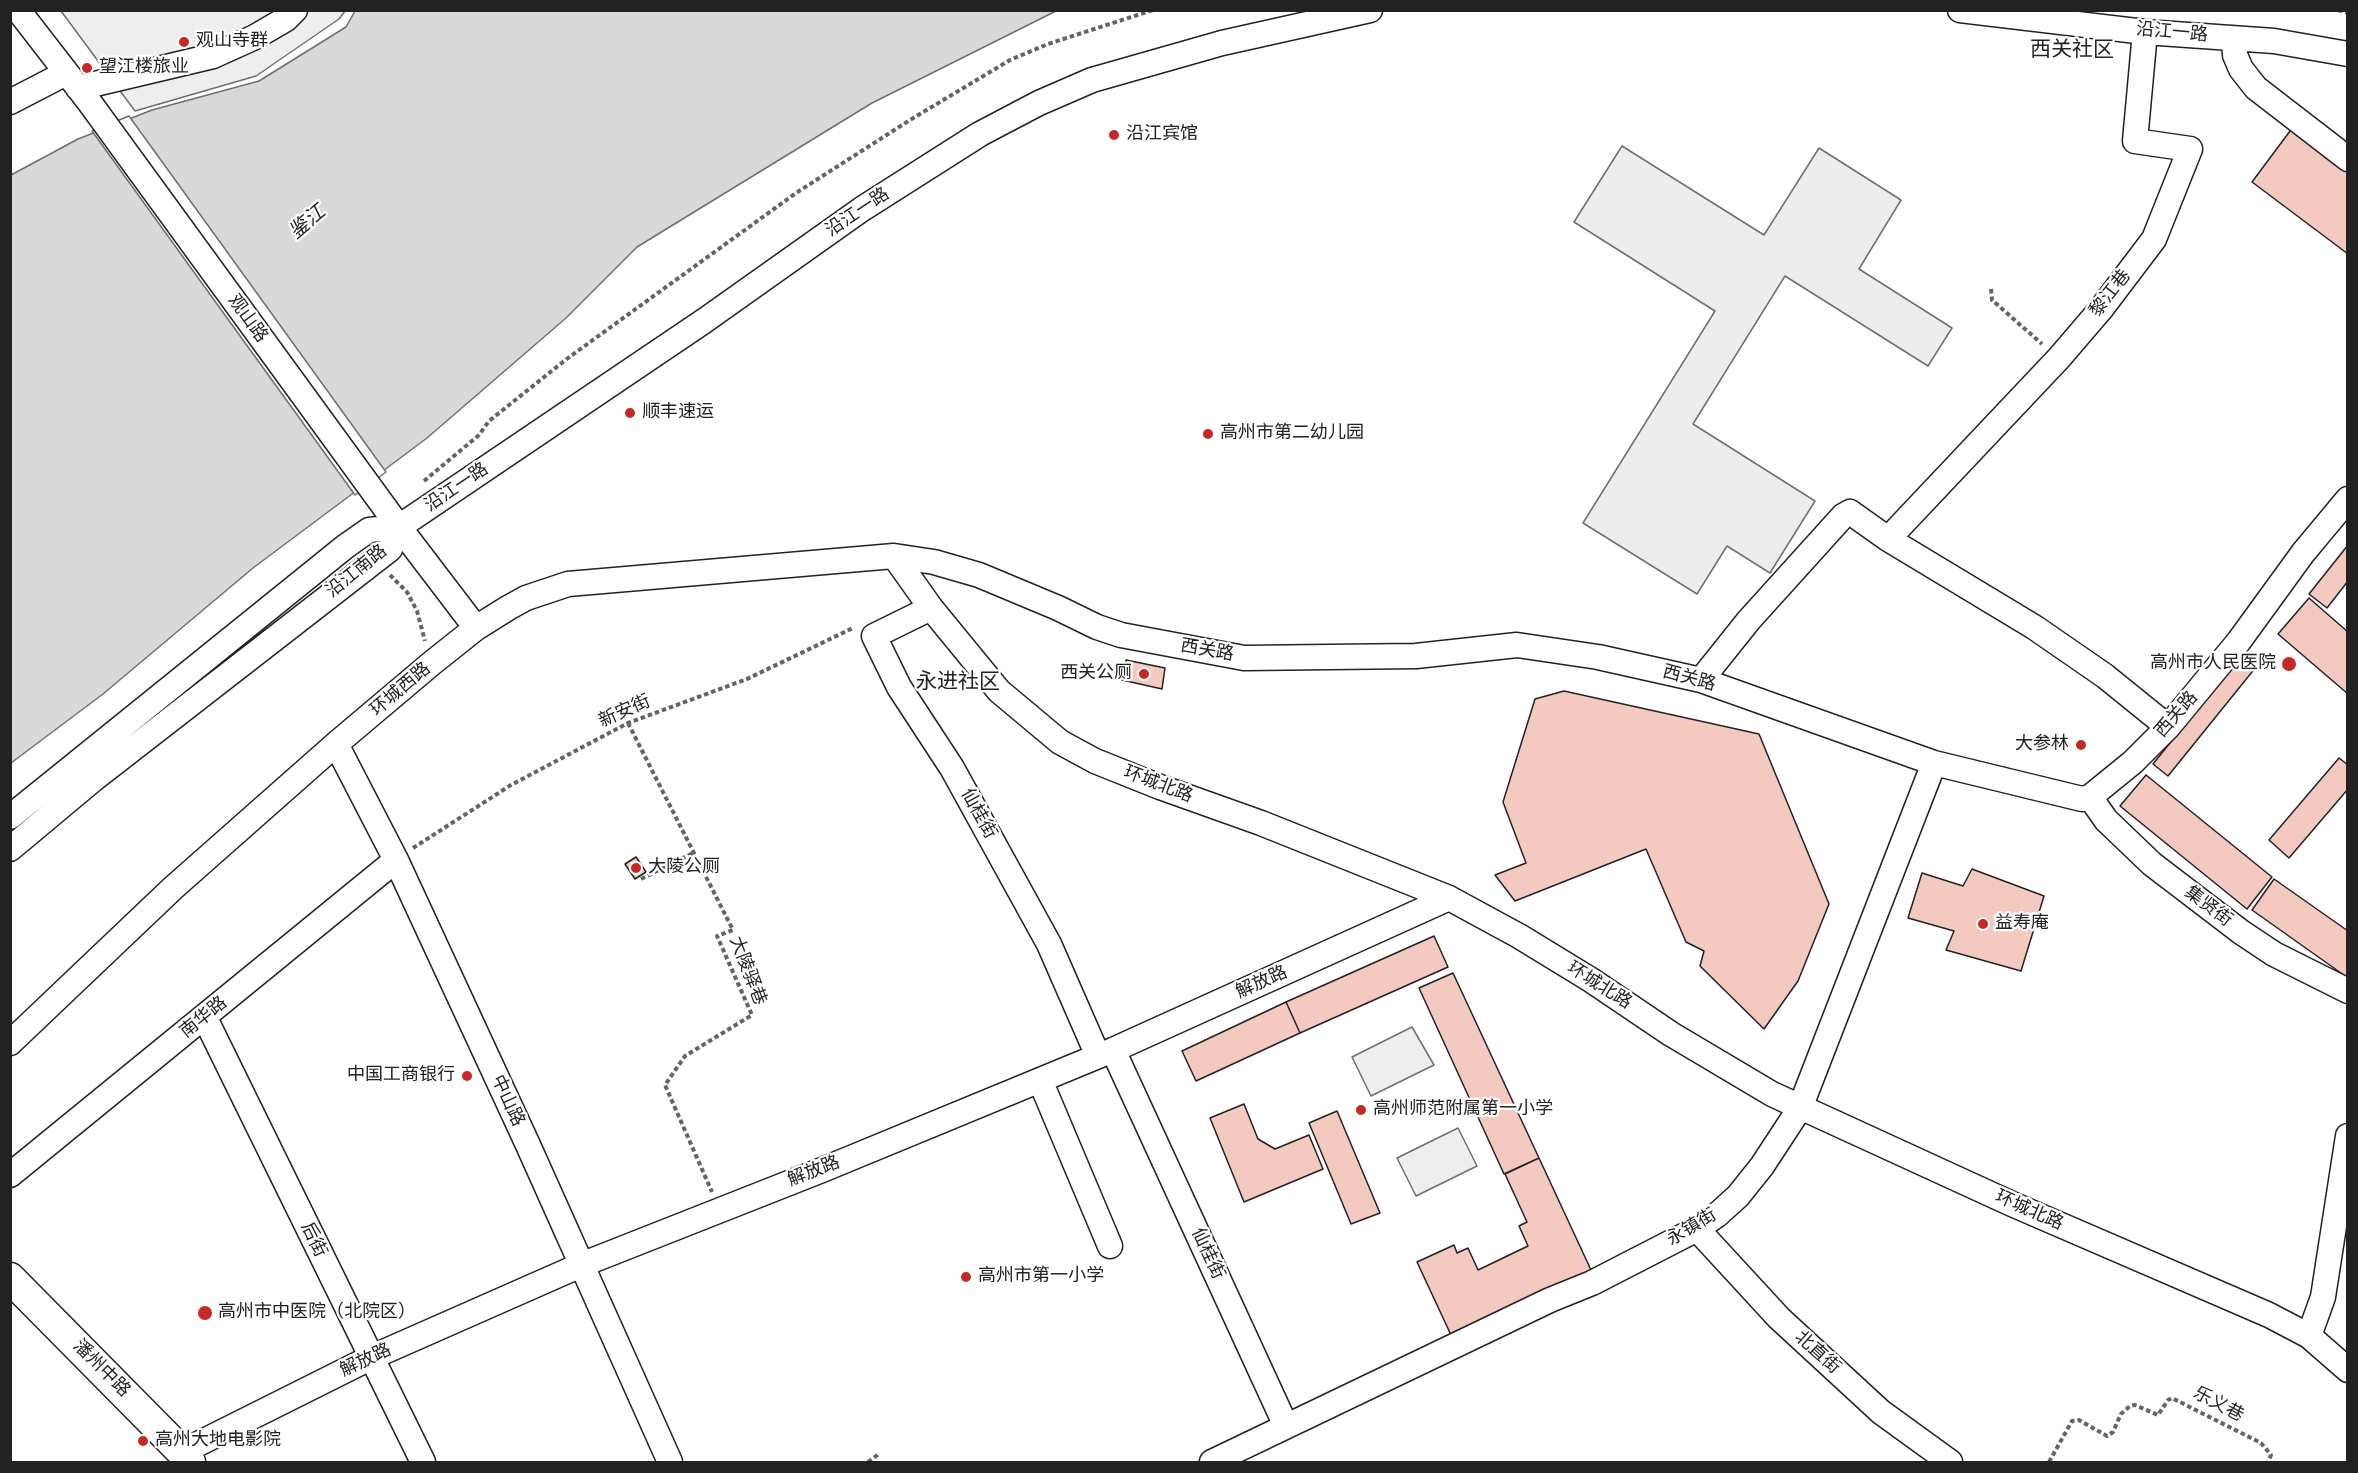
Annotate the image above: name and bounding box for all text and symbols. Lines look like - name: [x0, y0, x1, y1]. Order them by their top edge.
- street label: 沿江一路: [2135, 19, 2209, 47]
- place label: 观山寺群: [196, 31, 268, 53]
- marker: 观山寺群: [177, 35, 191, 49]
- district label: 西关社区: [2030, 38, 2114, 64]
- place label: 望江楼旅业: [99, 57, 189, 79]
- marker: 望江楼旅业: [80, 61, 94, 75]
- place label: 沿江宾馆: [1126, 124, 1198, 146]
- marker: 沿江宾馆: [1107, 128, 1121, 142]
- street label: 沿江一路: [822, 184, 894, 242]
- water label: 鉴江: [285, 201, 331, 245]
- street label: 黎江巷: [2086, 266, 2136, 322]
- street label: 观山路: [222, 291, 272, 347]
- place label: 顺丰速运: [642, 402, 714, 424]
- marker: 顺丰速运: [623, 406, 637, 420]
- place label: 高州市第二幼儿园: [1220, 423, 1364, 445]
- marker: 高州市第二幼儿园: [1201, 427, 1215, 441]
- street label: 沿江一路: [421, 459, 493, 517]
- street label: 沿江南路: [322, 541, 392, 603]
- street label: 西关路: [1179, 636, 1235, 666]
- place label: 高州市人民医院: [2150, 653, 2276, 675]
- marker: 高州市人民医院: [2280, 655, 2298, 673]
- street label: 环城西路: [366, 659, 436, 721]
- street label: 西关路: [1660, 662, 1718, 696]
- place label: 西关公厕: [1060, 663, 1132, 685]
- marker: 西关公厕: [1137, 667, 1151, 681]
- district label: 永进社区: [916, 670, 1000, 696]
- street label: 西关路: [2151, 688, 2203, 742]
- street label: 新安街: [596, 691, 654, 733]
- place label: 大参林: [2015, 734, 2069, 756]
- marker: 大参林: [2074, 738, 2088, 752]
- street label: 环城北路: [1121, 762, 1195, 808]
- street label: 仙桂街: [955, 785, 1001, 843]
- place label: 大陵公厕: [648, 857, 720, 879]
- marker: 大陵公厕: [629, 861, 643, 875]
- street label: 集贤街: [2180, 882, 2236, 932]
- place label: 益寿庵: [1995, 913, 2049, 935]
- marker: 益寿庵: [1976, 917, 1990, 931]
- street label: 大陵驿巷: [724, 934, 770, 1008]
- street label: 环城北路: [1563, 958, 1635, 1014]
- street label: 解放路: [1233, 962, 1291, 1004]
- street label: 南华路: [176, 993, 232, 1043]
- place label: 中国工商银行: [347, 1065, 455, 1087]
- marker: 中国工商银行: [460, 1069, 474, 1083]
- street label: 中山路: [486, 1072, 528, 1130]
- place label: 高州师范附属第一小学: [1373, 1099, 1553, 1121]
- marker: 高州师范附属第一小学: [1354, 1103, 1368, 1117]
- street label: 解放路: [785, 1152, 843, 1192]
- street label: 环城北路: [1992, 1186, 2066, 1236]
- street label: 永镇街: [1663, 1205, 1721, 1251]
- street label: 后街: [295, 1219, 331, 1261]
- street label: 仙桂街: [1186, 1225, 1228, 1283]
- place label: 高州市第一小学: [978, 1266, 1104, 1288]
- marker: 高州市第一小学: [959, 1270, 973, 1284]
- place label: 高州市中医院（北院区）: [218, 1302, 416, 1324]
- marker: 高州市中医院（北院区）: [196, 1304, 214, 1322]
- street label: 北直街: [1790, 1327, 1844, 1379]
- street label: 潘州中路: [68, 1336, 134, 1402]
- street label: 解放路: [337, 1340, 395, 1382]
- street label: 乐义巷: [2189, 1383, 2247, 1427]
- place label: 高州大地电影院: [155, 1430, 281, 1452]
- marker: 高州大地电影院: [136, 1434, 150, 1448]

